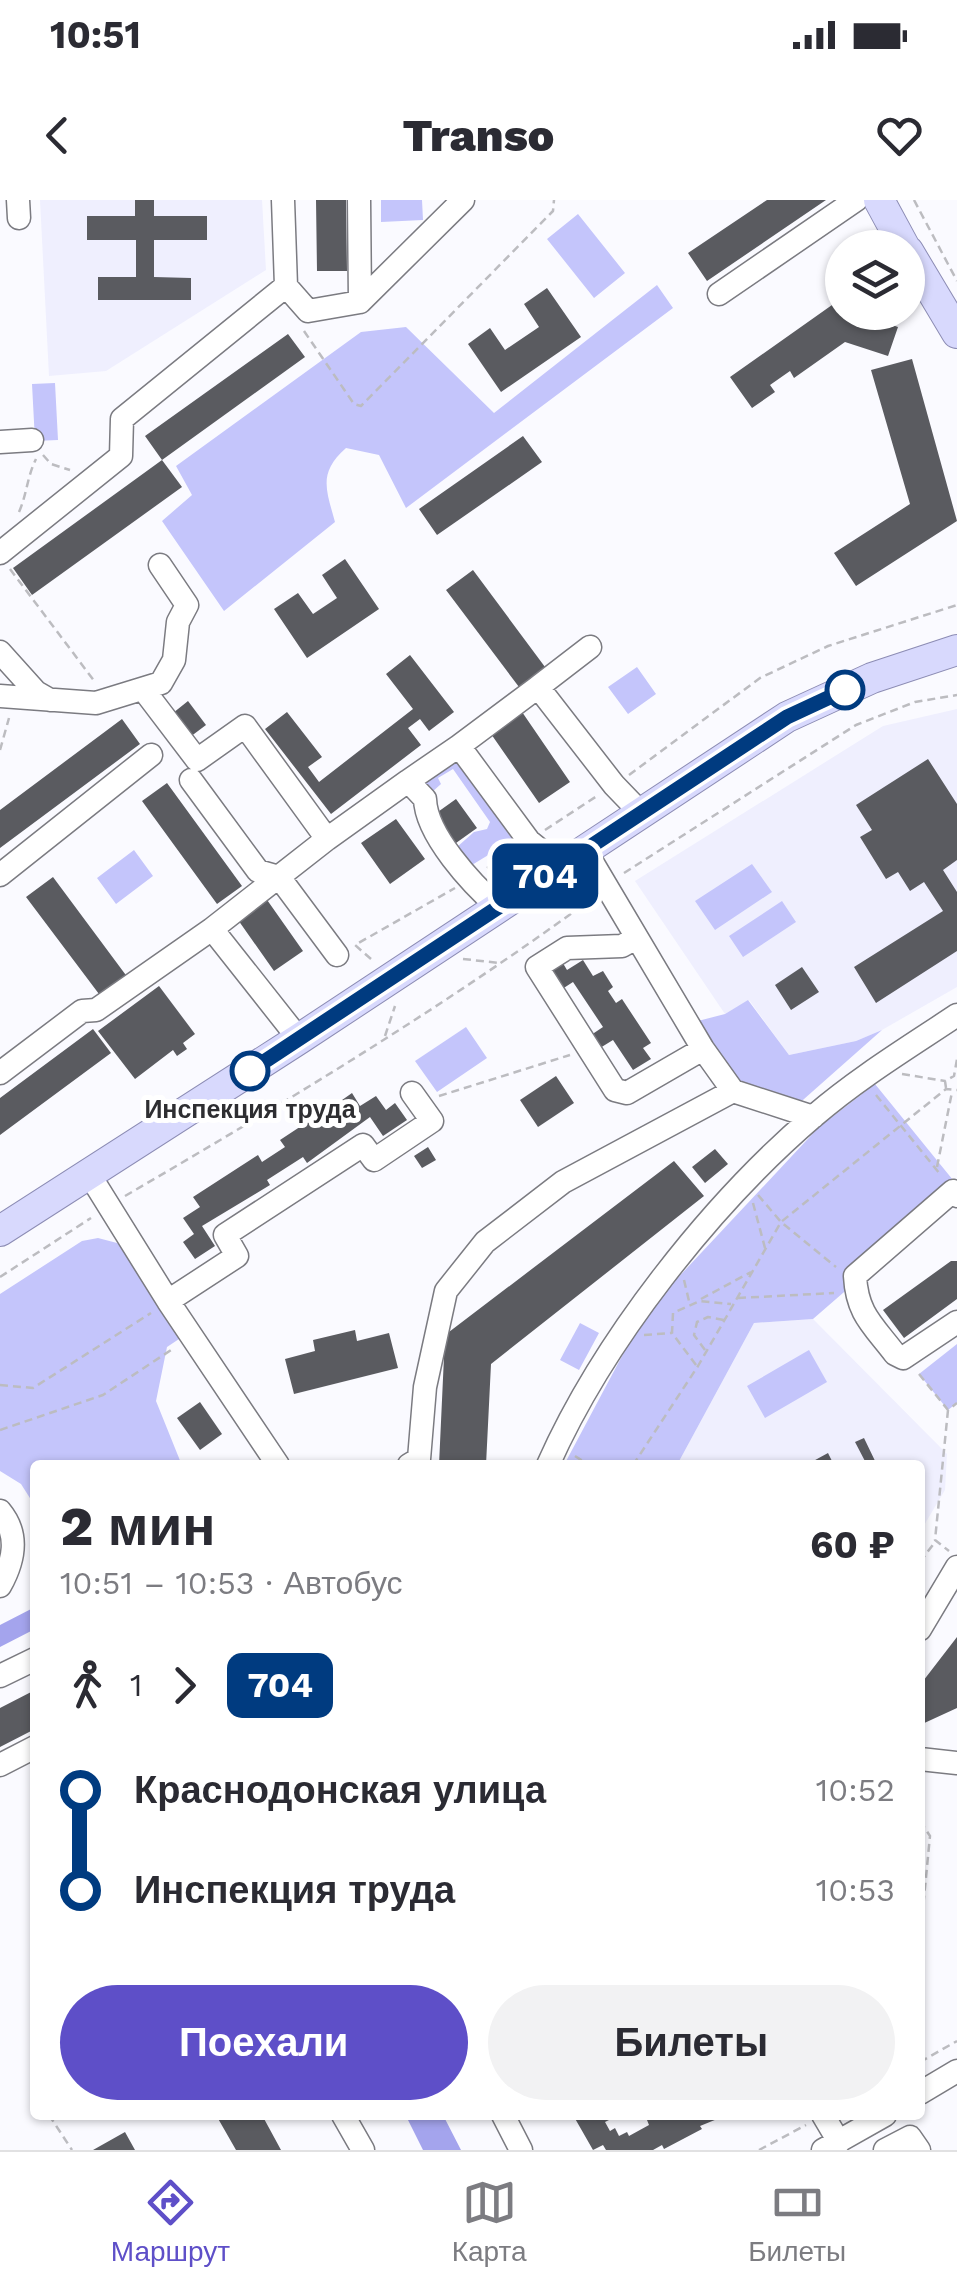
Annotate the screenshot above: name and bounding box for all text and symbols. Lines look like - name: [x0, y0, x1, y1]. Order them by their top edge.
- text: 10:51: [50, 13, 141, 57]
- icon: back: [30, 108, 85, 163]
- icon: heart: [872, 108, 927, 163]
- text: Transo: [403, 109, 555, 162]
- map controls: [825, 230, 925, 330]
- button: layers: [825, 230, 925, 330]
- unlabelled marker: [826, 671, 864, 709]
- line badge: 704: [488, 844, 602, 908]
- text: 704: [512, 855, 578, 897]
- marker: Инспекция труда: [231, 1052, 269, 1090]
- place label: Инспекция труда: [144, 1095, 357, 1124]
- text: 2 мин: [60, 1494, 215, 1558]
- text: 60 ₽: [810, 1523, 895, 1567]
- text: 10:51 – 10:53 · Автобус: [60, 1564, 403, 1602]
- icon: walk: [60, 1658, 115, 1713]
- icon: forward: [157, 1658, 212, 1713]
- text: 704: [247, 1664, 313, 1706]
- text: 1: [130, 1666, 142, 1704]
- text: Краснодонская улица: [134, 1768, 546, 1812]
- text: 10:52: [816, 1771, 895, 1809]
- text: Инспекция труда: [134, 1868, 455, 1912]
- text: 10:53: [816, 1871, 895, 1909]
- button: Поехали: [60, 1985, 468, 2100]
- button: Билеты: [488, 1985, 895, 2100]
- tab: Маршрут: [111, 2175, 230, 2268]
- tab: Карта: [452, 2175, 527, 2268]
- tab: Билеты: [748, 2175, 846, 2268]

